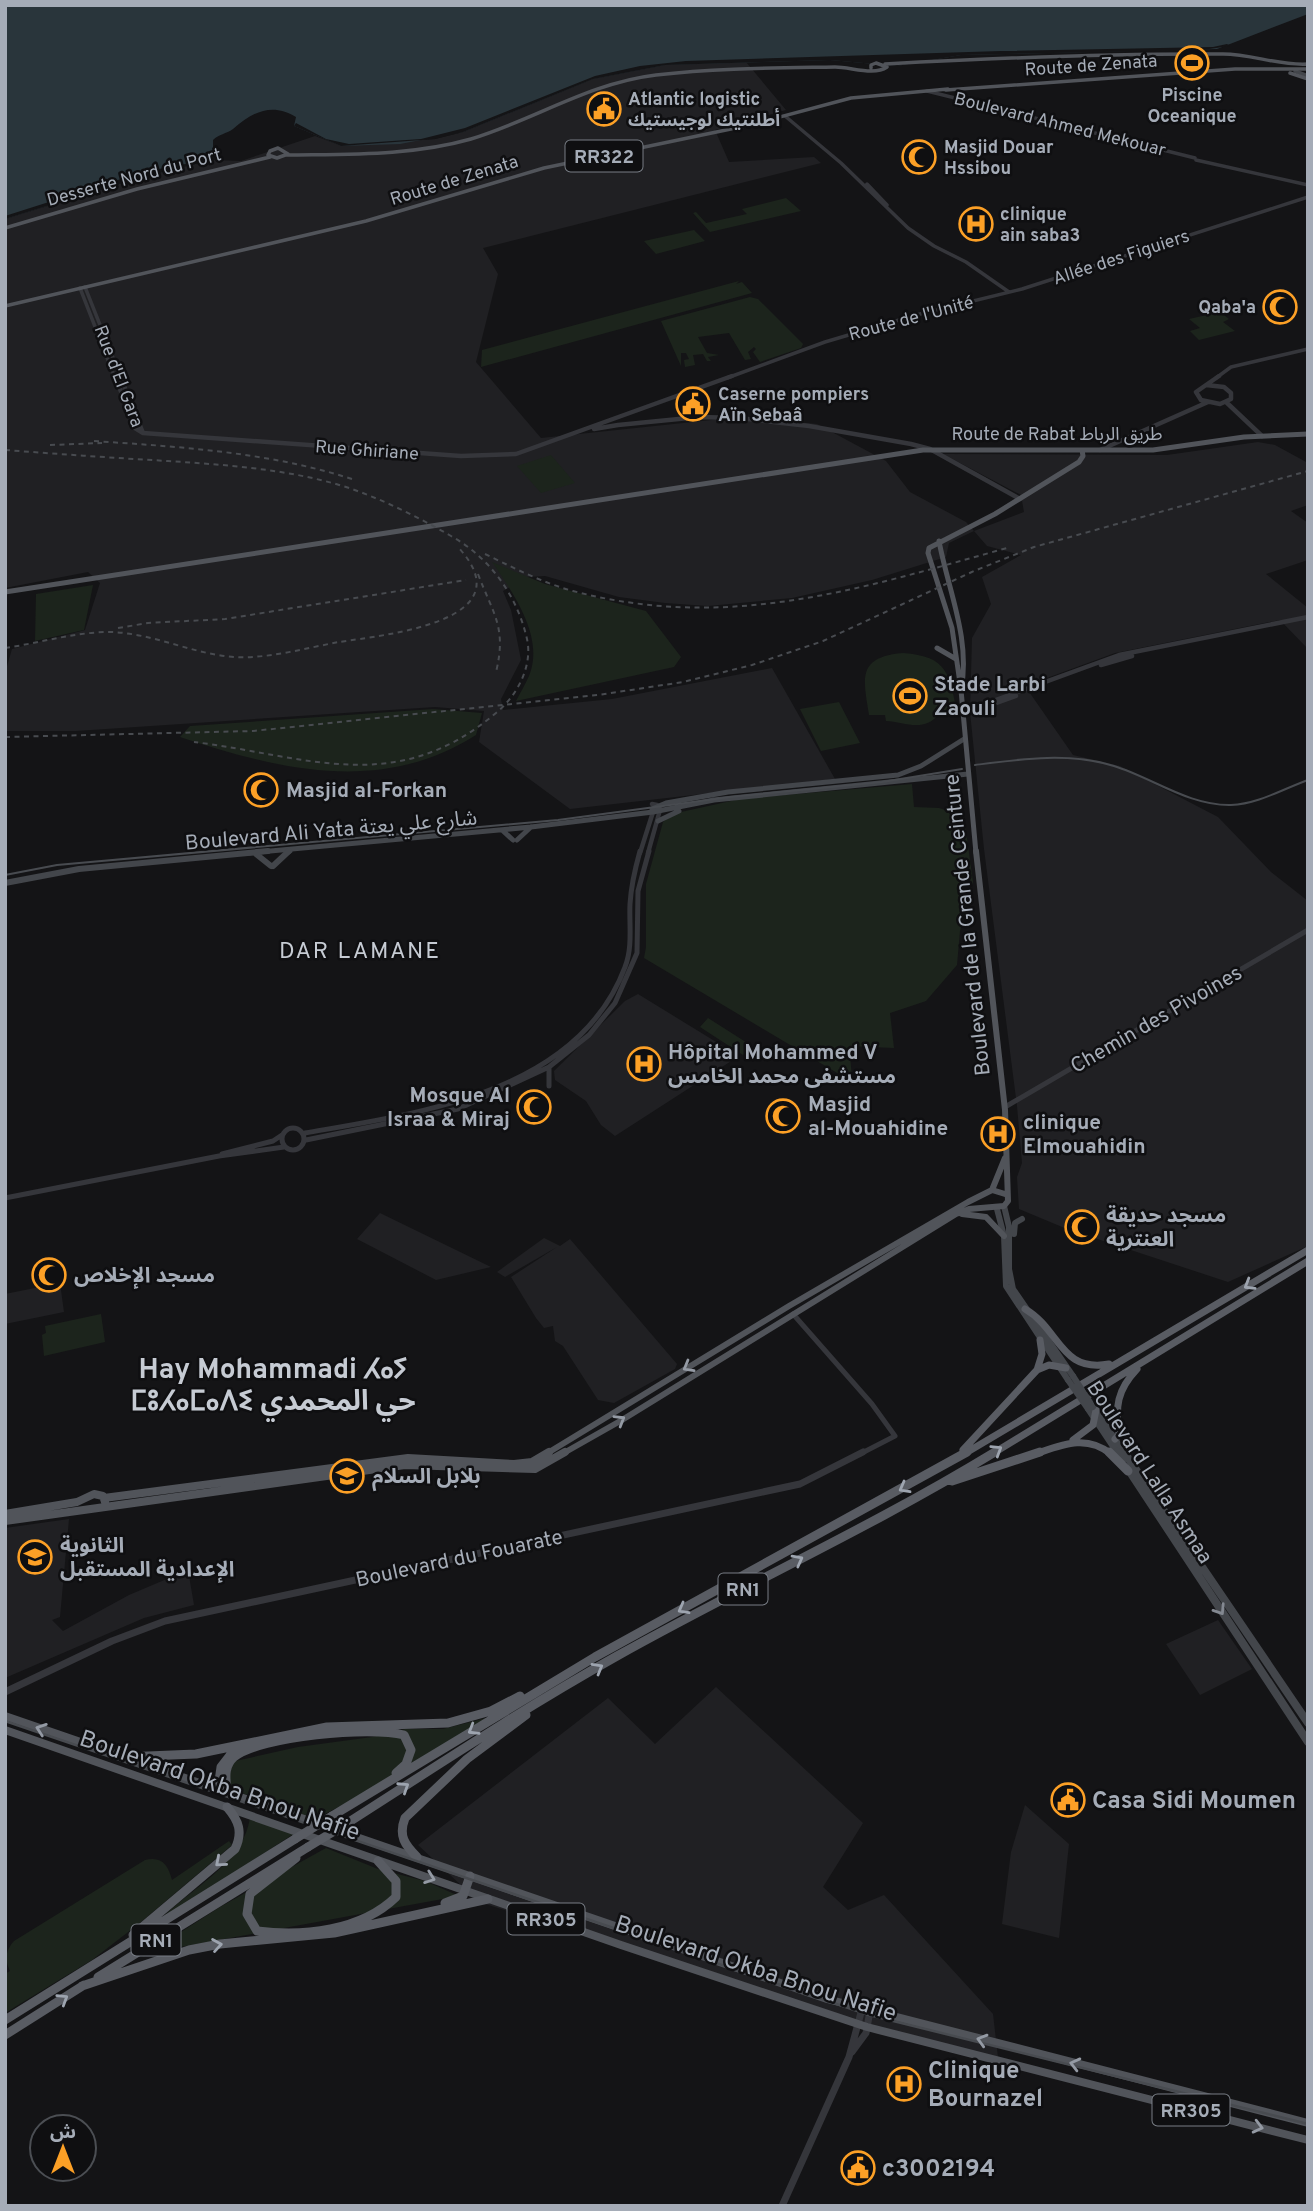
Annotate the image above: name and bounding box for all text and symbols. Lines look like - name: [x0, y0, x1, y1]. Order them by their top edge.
- sports icon: Piscine Oceanique: [1173, 44, 1211, 82]
- street label: Route de Zenata: [1024, 50, 1158, 83]
- place label: Piscine Oceanique: [1147, 85, 1237, 129]
- street label: Boulevard Ahmed Mekouar: [951, 88, 1168, 163]
- place label: Atlantic logistic أطلنتيك لوجيستيك: [628, 89, 780, 133]
- public building icon: Atlantic logistic أطلنتيك لوجيستيك: [585, 90, 623, 128]
- place label: Masjid Douar Hssibou: [944, 137, 1054, 181]
- mosque icon: Masjid Douar Hssibou: [900, 138, 938, 176]
- road number: RR322: [566, 140, 642, 172]
- street label: Desserte Nord du Port: [45, 144, 224, 213]
- street label: Route de Zenata: [387, 151, 521, 212]
- place label: clinique ain saba3: [1000, 204, 1080, 248]
- hospital icon: clinique ain saba3: [957, 205, 995, 243]
- street label: Allée des Figuiers: [1050, 226, 1193, 291]
- mosque icon: Qaba'a: [1261, 288, 1299, 326]
- street label: Route de l'Unité: [846, 292, 976, 347]
- place label: Qaba'a: [1198, 297, 1256, 320]
- street label: Rue d'El Gara: [88, 322, 148, 431]
- place label: Caserne pompiers Aïn Sebaâ: [718, 384, 869, 428]
- public building icon: Caserne pompiers Aïn Sebaâ: [674, 385, 712, 423]
- street label: Route de Rabat طريق الرباط: [952, 424, 1162, 447]
- street label: Rue Ghiriane: [314, 436, 420, 467]
- place label: Stade Larbi Zaouli: [934, 672, 1046, 723]
- sports icon: Stade Larbi Zaouli: [891, 677, 929, 715]
- mosque icon: Masjid al-Forkan: [242, 771, 280, 809]
- street label: Boulevard de la Grande Ceinture: [939, 773, 998, 1077]
- place label: Masjid al-Forkan: [286, 778, 447, 805]
- street label: Boulevard Ali Yata شارع علي يعتة: [184, 805, 478, 859]
- district label: DAR LAMANE: [279, 938, 441, 967]
- street label: Chemin des Pivoines: [1066, 960, 1248, 1081]
- place label: Hôpital Mohammed V مستشفى محمد الخامس: [668, 1040, 896, 1091]
- hospital icon: Hôpital Mohammed V مستشفى محمد الخامس: [625, 1045, 663, 1083]
- place label: Mosque Al Israa & Miraj: [387, 1083, 510, 1134]
- mosque icon: Mosque Al Israa & Miraj: [515, 1088, 553, 1126]
- place label: Masjid al-Mouahidine: [808, 1092, 948, 1143]
- mosque icon: Masjid al-Mouahidine: [764, 1097, 802, 1135]
- place label: clinique Elmouahidin: [1023, 1110, 1146, 1161]
- hospital icon: clinique Elmouahidin: [979, 1115, 1017, 1153]
- place label: مسجد حديقة العنترية: [1106, 1203, 1226, 1254]
- mosque icon: مسجد حديقة العنترية: [1063, 1208, 1101, 1246]
- mosque icon: مسجد الإخلاص: [30, 1256, 68, 1294]
- place label: مسجد الإخلاص: [74, 1263, 215, 1290]
- one-way arrow: [1244, 1276, 1257, 1289]
- district label: Hay Mohammadi ⵃⴰⵢ ⵎⵓⵃⴰⵎⴰⴷⵉ حي المحمدي: [130, 1353, 416, 1422]
- one-way arrow: [682, 1359, 695, 1372]
- street label: Boulevard Lalla Asmaa: [1079, 1376, 1218, 1569]
- one-way arrow: [612, 1416, 625, 1429]
- one-way arrow: [989, 1445, 1002, 1458]
- school or university icon: بلابل السلام: [328, 1457, 366, 1495]
- place label: بلابل السلام: [372, 1464, 481, 1492]
- one-way arrow: [899, 1480, 911, 1493]
- street label: Boulevard du Fouarate: [353, 1524, 565, 1595]
- place label: الثانوية الإعدادية المستقبل: [60, 1533, 235, 1584]
- school or university icon: الثانوية الإعدادية المستقبل: [16, 1538, 54, 1576]
- one-way arrow: [791, 1555, 803, 1568]
- road number: RN1: [718, 1574, 768, 1604]
- one-way arrow: [678, 1601, 690, 1614]
- one-way arrow: [1211, 1602, 1224, 1615]
- one-way arrow: [590, 1663, 603, 1676]
- one-way arrow: [468, 1722, 481, 1735]
- one-way arrow: [36, 1723, 48, 1737]
- street label: Boulevard Okba Bnou Nafie: [75, 1725, 364, 1849]
- public building icon: Casa Sidi Moumen: [1049, 1781, 1087, 1819]
- one-way arrow: [396, 1783, 409, 1795]
- place label: Casa Sidi Moumen: [1092, 1787, 1296, 1817]
- one-way arrow: [215, 1854, 228, 1866]
- one-way arrow: [424, 1870, 436, 1884]
- road number: RR305: [508, 1904, 584, 1935]
- street label: Boulevard Okba Bnou Nafie: [611, 1910, 900, 2030]
- road number: RN1: [132, 1924, 180, 1956]
- one-way arrow: [211, 1938, 223, 1953]
- one-way arrow: [55, 1994, 68, 2007]
- one-way arrow: [976, 2033, 988, 2048]
- place label: Clinique Bournazel: [928, 2057, 1043, 2115]
- one-way arrow: [1069, 2058, 1081, 2072]
- hospital icon: Clinique Bournazel: [885, 2065, 923, 2103]
- road number: RR305: [1152, 2094, 1230, 2126]
- north arrow: [28, 2113, 98, 2183]
- one-way arrow: [1252, 2119, 1264, 2133]
- text: ش: [50, 2121, 76, 2145]
- public building icon: c3002194: [839, 2149, 877, 2187]
- place label: c3002194: [882, 2155, 995, 2185]

